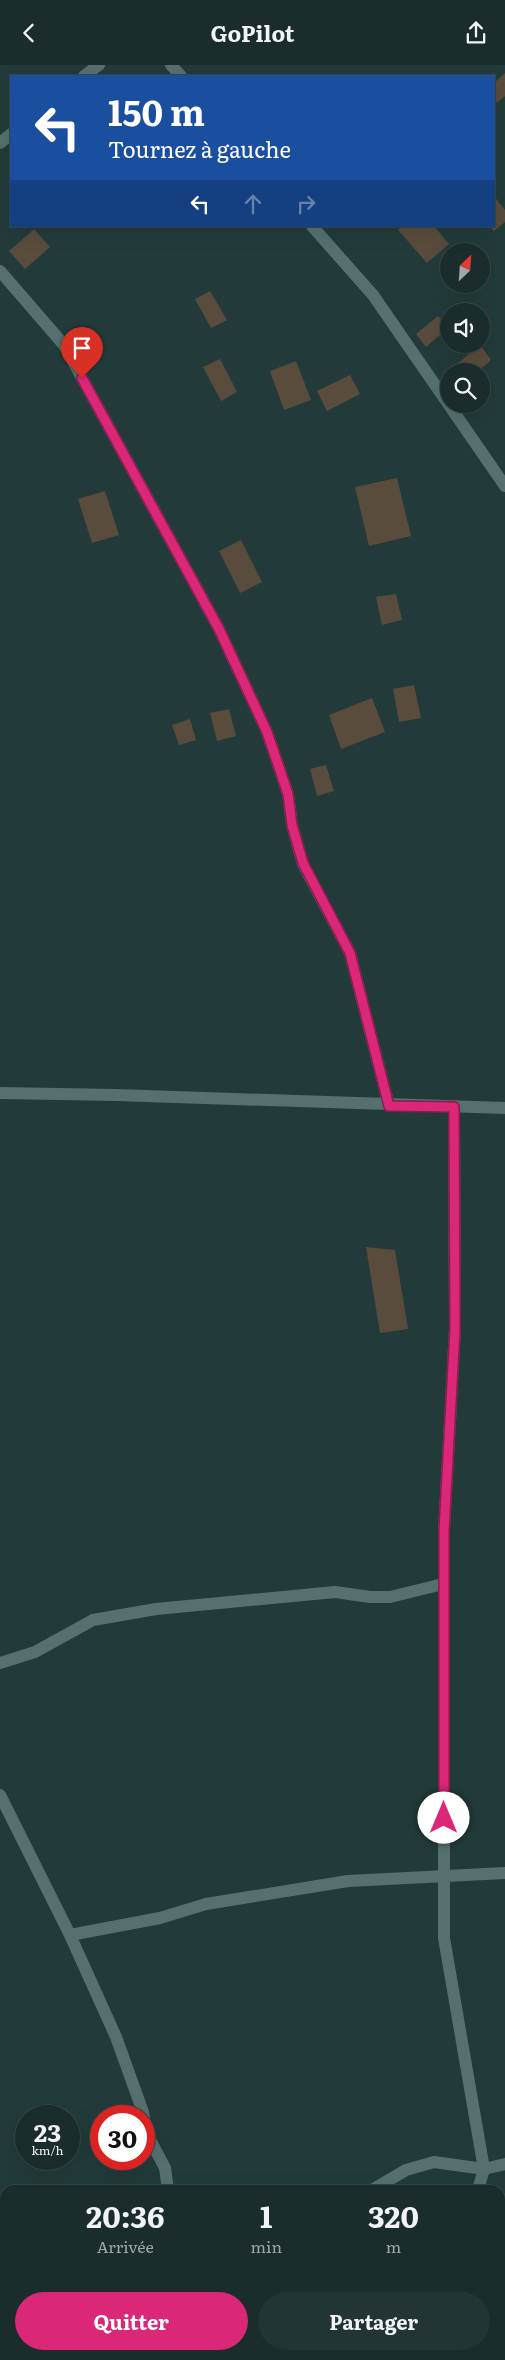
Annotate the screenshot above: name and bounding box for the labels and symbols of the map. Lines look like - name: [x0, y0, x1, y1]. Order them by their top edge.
- north arrow: [440, 243, 490, 293]
- pin: [61, 327, 103, 378]
- position arrow: [417, 1791, 469, 1843]
- speed limit sign: 30: [90, 2105, 155, 2170]

